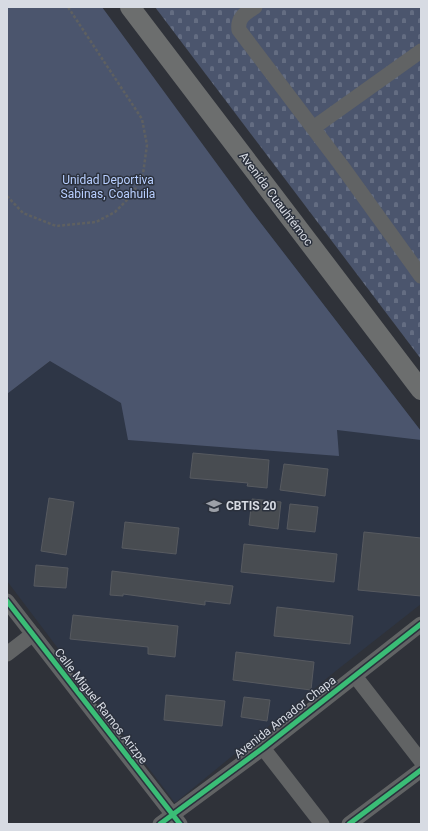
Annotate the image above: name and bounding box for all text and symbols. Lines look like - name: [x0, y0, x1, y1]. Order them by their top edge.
- street label: Avenida Cuauhtémoc: [236, 149, 316, 249]
- park label: Unidad Deportiva Sabinas, Coahuila: [61, 173, 155, 201]
- school or university icon: CBTIS 20: [205, 497, 223, 515]
- place label: CBTIS 20: [226, 499, 277, 513]
- street label: Calle Miguel Ramos Arizpe: [52, 645, 150, 767]
- street label: Avenida Amador Chapa: [231, 673, 339, 761]

